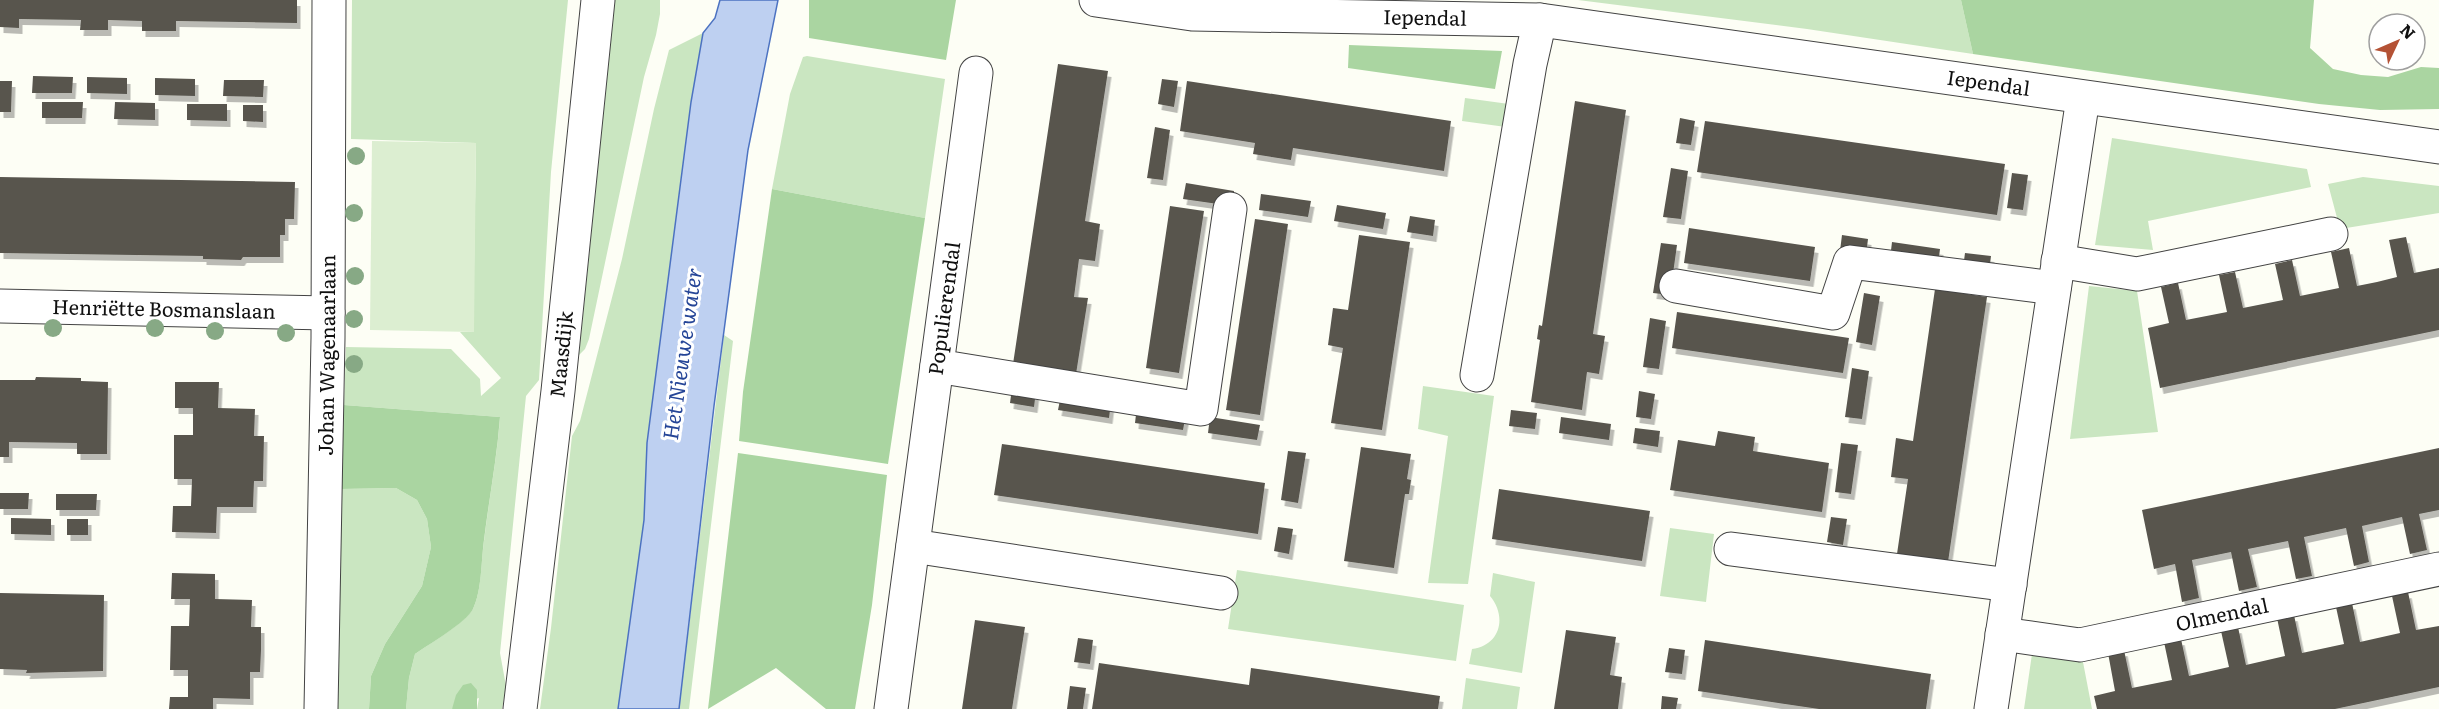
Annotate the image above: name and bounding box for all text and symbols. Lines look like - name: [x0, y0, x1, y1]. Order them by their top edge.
- street label: Iependal: [1383, 0, 1467, 32]
- north arrow: [2367, 12, 2427, 72]
- text: N: [2395, 18, 2422, 44]
- street label: Iependal: [1945, 61, 2033, 102]
- street label: Populierendal: [919, 239, 966, 377]
- street label: Johan Wagenaarlaan: [309, 254, 341, 456]
- water label: Het Nieuwe water: [653, 265, 708, 442]
- street label: Henriëtte Bosmanslaan: [52, 290, 276, 325]
- street label: Maasdijk: [540, 309, 579, 399]
- street label: Olmendal: [2173, 589, 2271, 637]

